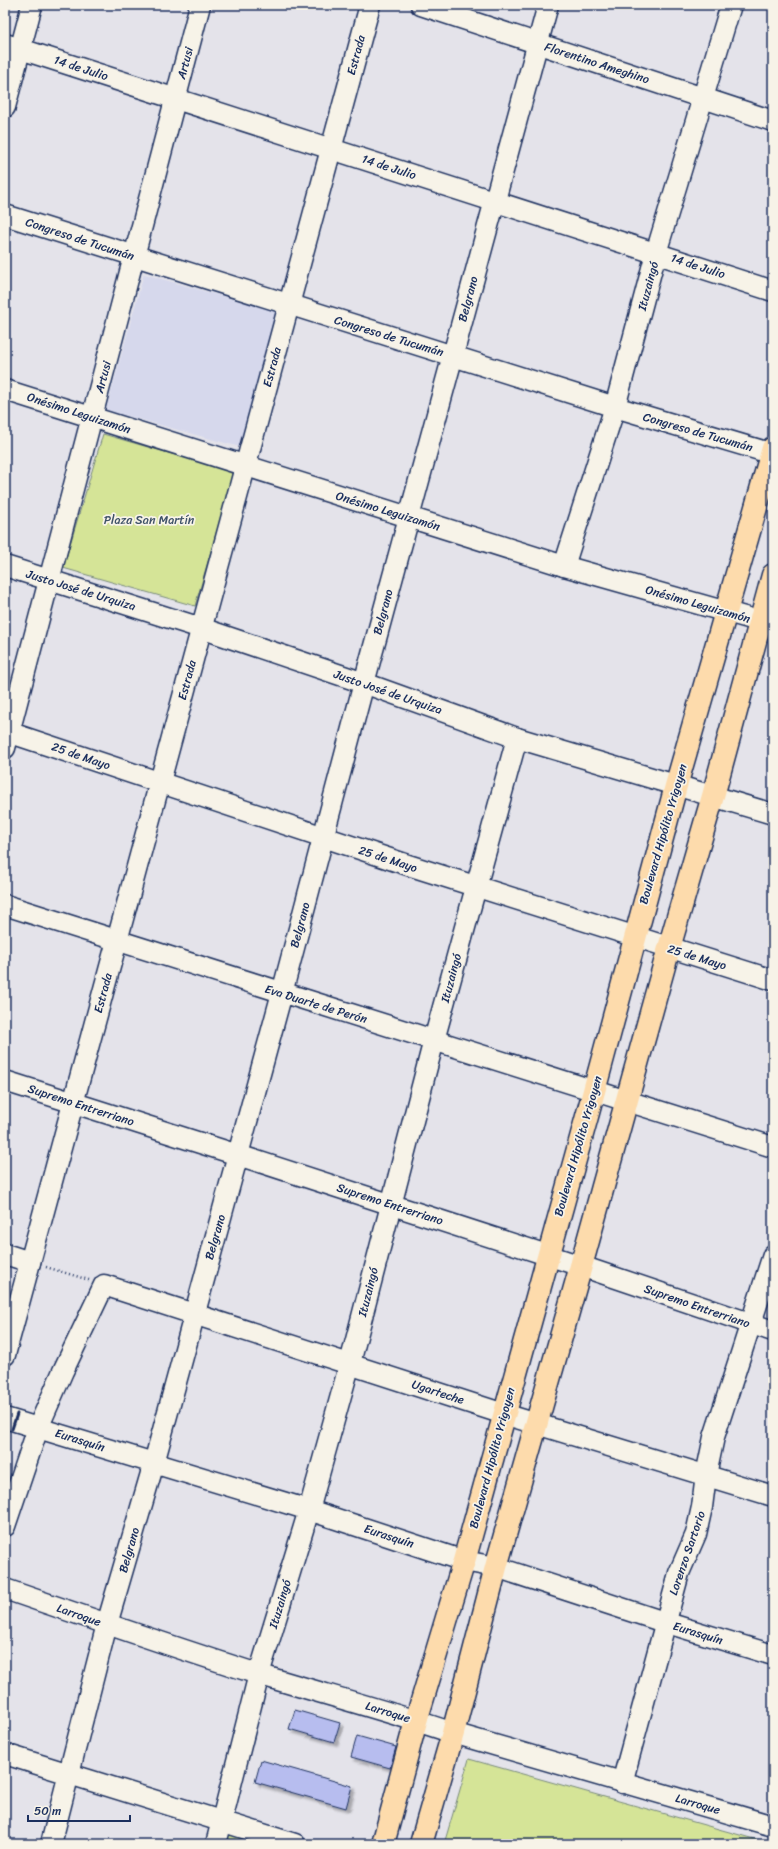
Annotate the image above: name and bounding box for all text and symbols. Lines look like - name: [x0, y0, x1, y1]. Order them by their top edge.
- street label: Estrada: [340, 32, 372, 78]
- street label: Florentino Ameghino: [542, 36, 652, 90]
- street label: Artusi: [170, 44, 200, 83]
- street label: 14 de Julio: [51, 49, 111, 87]
- street label: 14 de Julio: [359, 148, 419, 186]
- street label: Congreso de Tucumán: [23, 211, 138, 267]
- street label: 14 de Julio: [668, 247, 728, 285]
- street label: Ituzaingó: [631, 258, 665, 314]
- street label: Belgrano: [451, 274, 485, 324]
- street label: Congreso de Tucumán: [331, 309, 447, 363]
- street label: Estrada: [256, 344, 288, 390]
- street label: Artusi: [88, 358, 118, 397]
- street label: Onésimo Leguizamón: [24, 386, 134, 440]
- street label: Congreso de Tucumán: [640, 406, 756, 458]
- street label: Onésimo Leguizamón: [333, 485, 444, 538]
- park label: Plaza San Martín: [104, 509, 195, 531]
- street label: Justo José de Urquiza: [23, 563, 139, 617]
- street label: Onésimo Leguizamón: [643, 578, 754, 630]
- street label: Belgrano: [366, 587, 400, 637]
- street label: Estrada: [171, 657, 203, 703]
- street label: Justo José de Urquiza: [330, 663, 445, 721]
- street label: 25 de Mayo: [49, 736, 113, 776]
- street label: Boulevard Hipólito Yrigoyen: [632, 761, 694, 907]
- street label: 25 de Mayo: [356, 839, 420, 879]
- street label: Belgrano: [283, 900, 317, 950]
- street label: 25 de Mayo: [665, 938, 729, 976]
- street label: Ituzaingó: [434, 950, 468, 1006]
- street label: Estrada: [87, 970, 119, 1016]
- street label: Eva Duarte de Perón: [262, 978, 370, 1030]
- street label: Boulevard Hipólito Yrigoyen: [547, 1073, 609, 1219]
- street label: Supremo Entrerriano: [25, 1077, 137, 1133]
- street label: Supremo Entrerriano: [334, 1176, 446, 1232]
- street label: Belgrano: [198, 1212, 232, 1262]
- street label: Ituzaingó: [351, 1264, 385, 1320]
- street label: Supremo Entrerriano: [641, 1278, 753, 1334]
- street label: Ugarteche: [409, 1373, 467, 1411]
- street label: Boulevard Hipólito Yrigoyen: [463, 1384, 522, 1531]
- street label: Eurasquín: [52, 1422, 108, 1458]
- street label: Lorenzo Sartorio: [662, 1508, 712, 1598]
- street label: Eurasquín: [361, 1518, 417, 1555]
- street label: Belgrano: [112, 1525, 146, 1575]
- street label: Ituzaingó: [262, 1576, 298, 1632]
- street label: Larroque: [54, 1597, 104, 1633]
- street label: Eurasquín: [670, 1615, 726, 1651]
- street label: Larroque: [363, 1695, 413, 1729]
- street label: Larroque: [673, 1787, 723, 1821]
- scale bar: [28, 1797, 130, 1823]
- text: 50 m: [34, 1800, 61, 1822]

